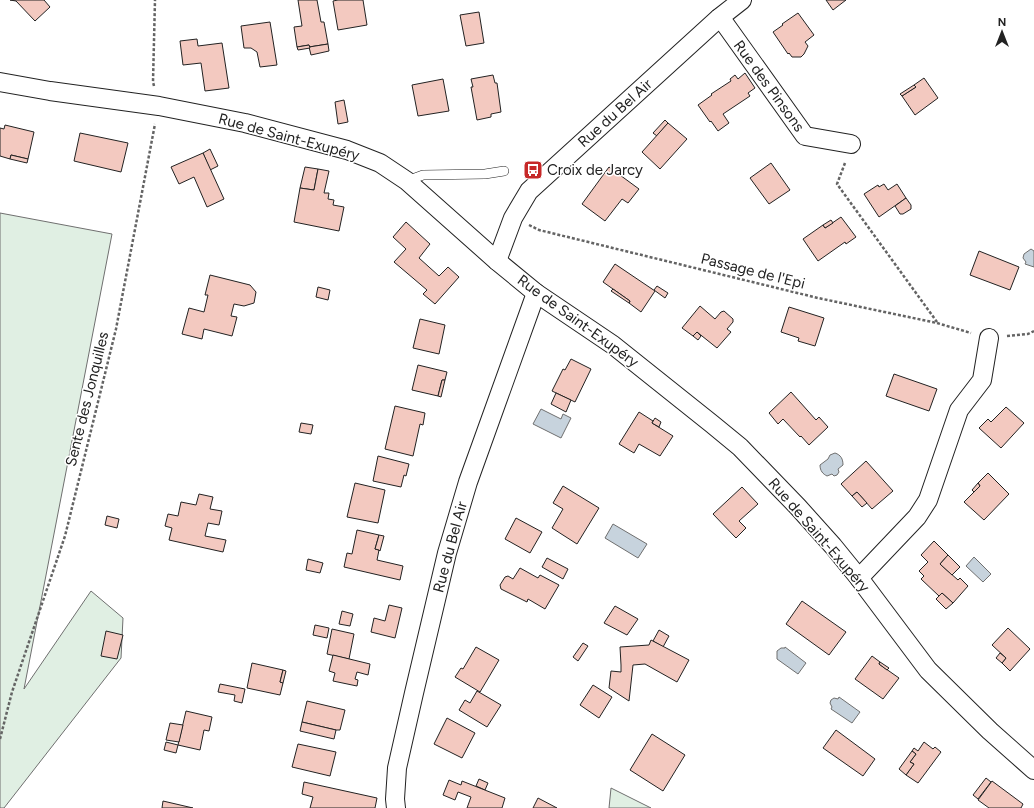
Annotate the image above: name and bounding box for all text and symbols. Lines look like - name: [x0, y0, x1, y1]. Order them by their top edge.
- north arrow: [982, 12, 1022, 52]
- text: N: [998, 16, 1006, 29]
- street label: Rue des Pinsons: [730, 37, 808, 135]
- street label: Rue du Bel Air: [574, 75, 656, 151]
- street label: Rue de Saint-Exupéry: [216, 109, 362, 165]
- bus stop icon: Croix de Jarcy: [522, 159, 544, 181]
- place label: Croix de Jarcy: [547, 161, 643, 179]
- street label: Passage de l'Epi: [699, 249, 807, 293]
- street label: Rue de Saint-Exupéry: [514, 271, 642, 371]
- street label: Sente des Jonquilles: [62, 330, 112, 468]
- street label: Rue de Saint-Exupéry: [765, 474, 874, 596]
- street label: Rue du Bel Air: [429, 499, 471, 595]

